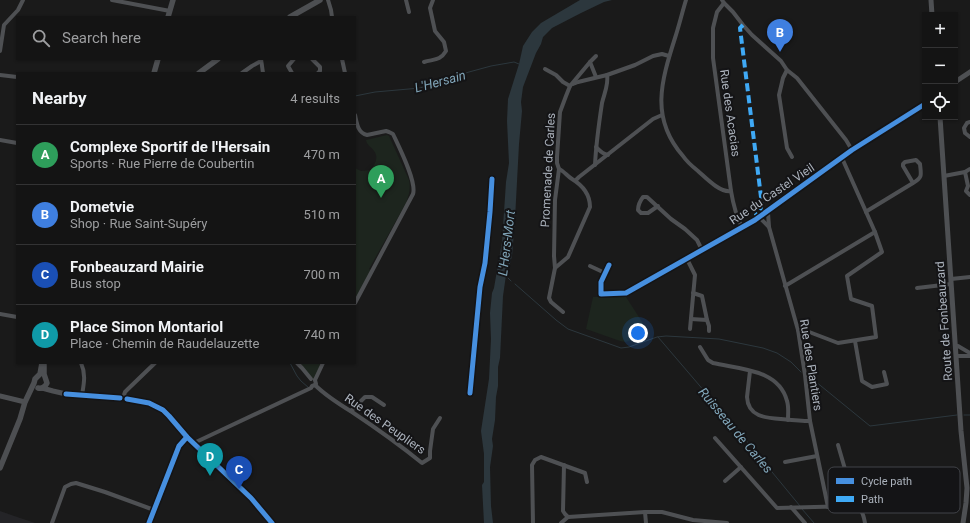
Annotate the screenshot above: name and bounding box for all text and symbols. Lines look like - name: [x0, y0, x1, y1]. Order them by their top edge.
- map controls: [922, 12, 958, 120]
- button: +: [922, 12, 958, 48]
- search box: [16, 16, 356, 60]
- pin: B: [767, 19, 793, 52]
- icon: search: [30, 27, 52, 49]
- text: Search here: [62, 29, 141, 47]
- button: −: [922, 48, 958, 84]
- water label: L'Hersain: [413, 67, 467, 96]
- street label: Rue des Acacias: [717, 68, 743, 158]
- button: locate: [922, 84, 958, 120]
- text: Nearby: [32, 88, 87, 108]
- text: 4 results: [290, 91, 340, 106]
- street label: Promenade de Carles: [538, 112, 558, 228]
- text: Complexe Sportif de l'Hersain: [70, 138, 270, 156]
- text: A: [41, 147, 49, 162]
- text: 470 m: [303, 147, 340, 162]
- text: Sports · Rue Pierre de Coubertin: [70, 156, 254, 171]
- street label: Rue du Castel Vieil: [727, 160, 817, 228]
- pin: A: [368, 165, 394, 198]
- text: Dometvie: [70, 198, 134, 216]
- text: B: [41, 207, 49, 222]
- text: 510 m: [303, 207, 340, 222]
- water label: L'Hers-Mort: [495, 209, 518, 277]
- text: Shop · Rue Saint-Supéry: [70, 216, 207, 231]
- text: Fonbeauzard Mairie: [70, 258, 204, 276]
- street label: Route de Fonbeauzard: [933, 261, 955, 381]
- text: C: [41, 267, 49, 282]
- text: 700 m: [303, 267, 340, 282]
- text: Bus stop: [70, 276, 121, 291]
- text: Place Simon Montariol: [70, 318, 223, 336]
- street label: Rue des Plantiers: [797, 318, 825, 412]
- your location: [628, 323, 648, 343]
- text: D: [41, 327, 49, 342]
- text: 740 m: [303, 327, 340, 342]
- text: Place · Chemin de Raudelauzette: [70, 336, 259, 351]
- water label: Ruisseau de Carles: [695, 384, 776, 477]
- street label: Rue des Peupliers: [342, 391, 428, 457]
- pin: D: [197, 443, 223, 476]
- pin: C: [226, 456, 252, 489]
- legend: [828, 467, 960, 513]
- text: Cycle path: [861, 475, 912, 488]
- text: Path: [861, 493, 884, 506]

